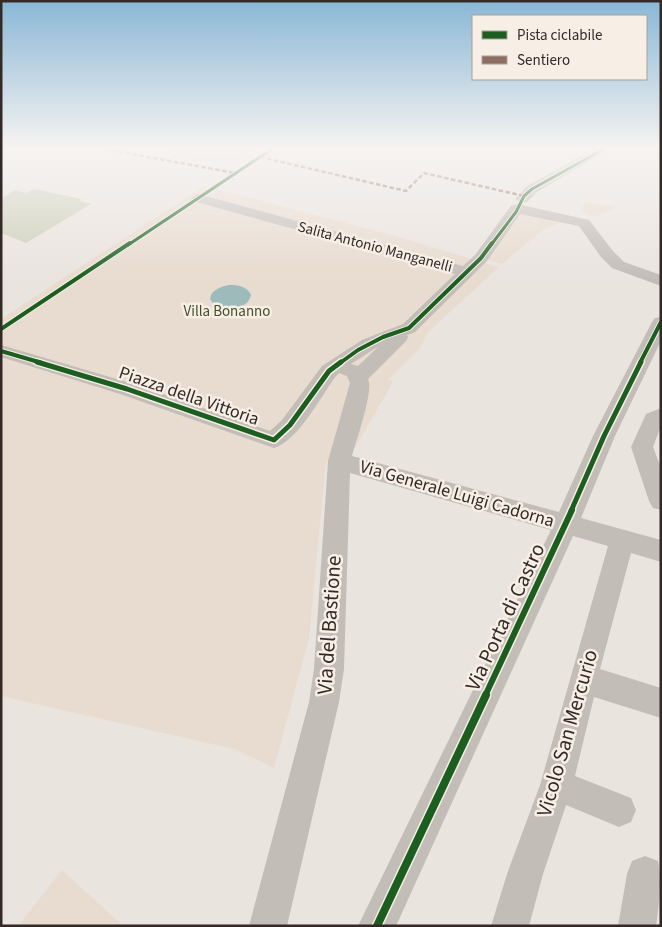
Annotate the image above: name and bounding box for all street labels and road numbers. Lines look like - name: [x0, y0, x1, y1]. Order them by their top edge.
- street label: Salita Antonio Manganelli: [295, 216, 455, 278]
- street label: Piazza della Vittoria: [116, 360, 262, 432]
- street label: Via Generale Luigi Cadorna: [357, 454, 557, 534]
- street label: Via Porta di Castro: [458, 538, 552, 696]
- street label: Via del Bastione: [309, 554, 349, 696]
- street label: Vicolo San Mercurio: [529, 646, 605, 820]

